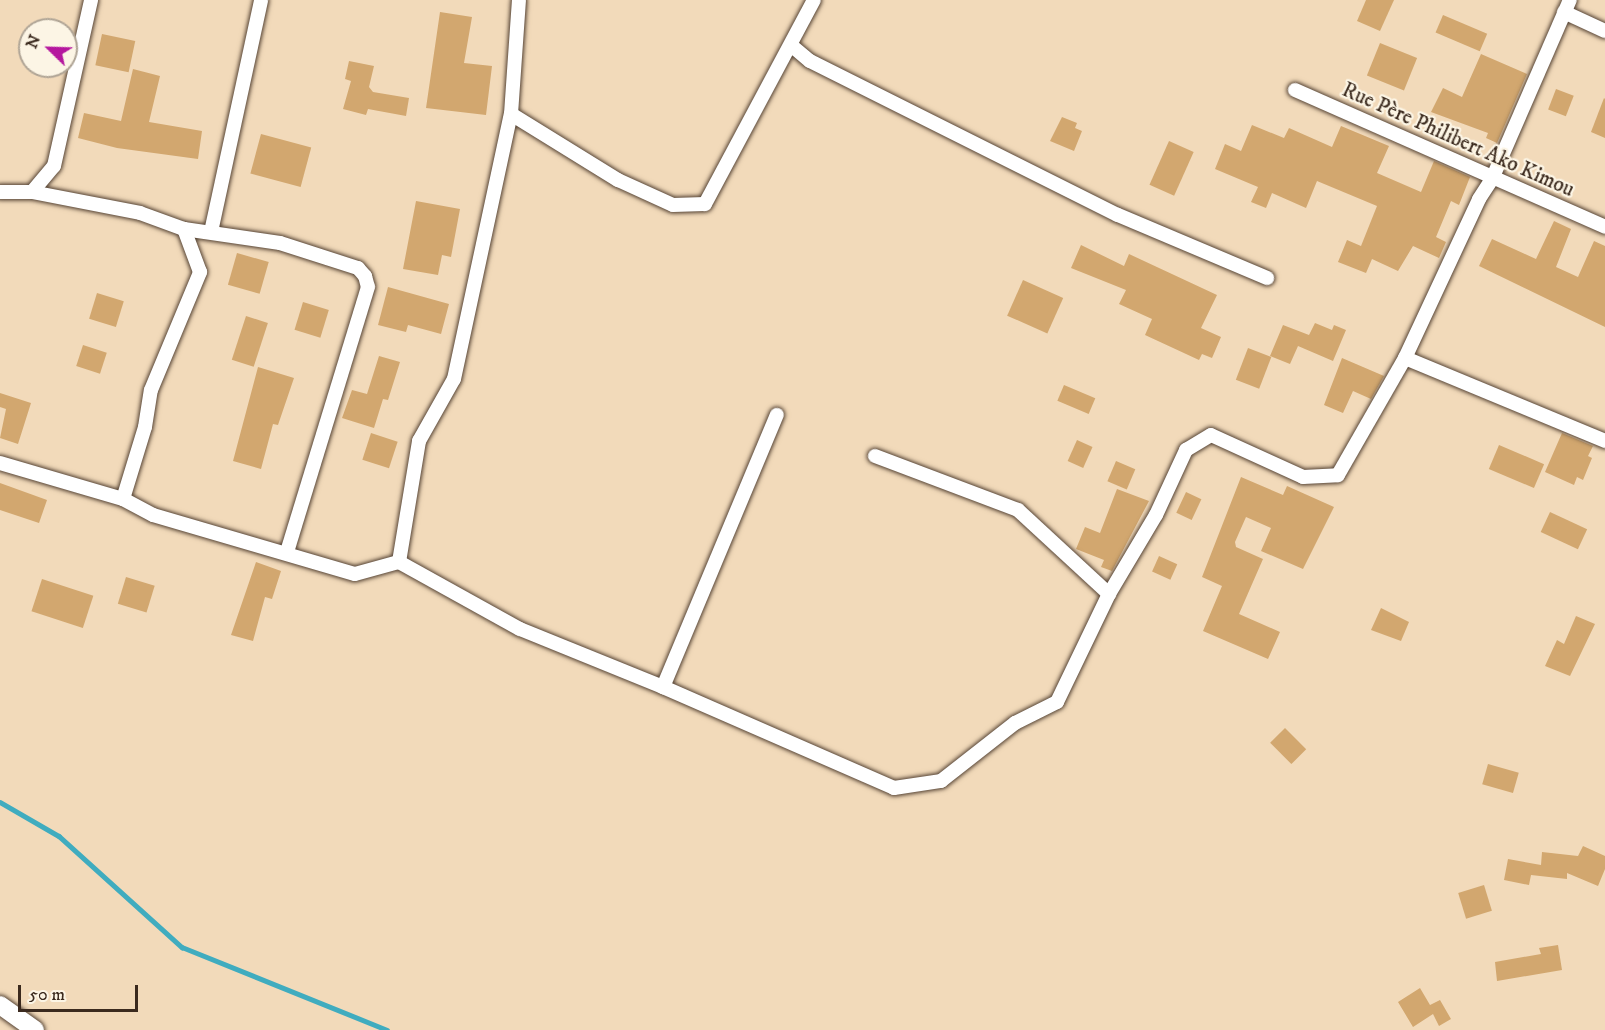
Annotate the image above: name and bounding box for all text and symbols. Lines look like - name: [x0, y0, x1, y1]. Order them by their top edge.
- north arrow: [18, 18, 78, 78]
- text: N: [21, 32, 45, 52]
- street label: Rue Père Philibert Ako Kimou: [1338, 77, 1578, 203]
- scale bar: [21, 973, 141, 1011]
- text: 50 m: [29, 984, 65, 1006]

